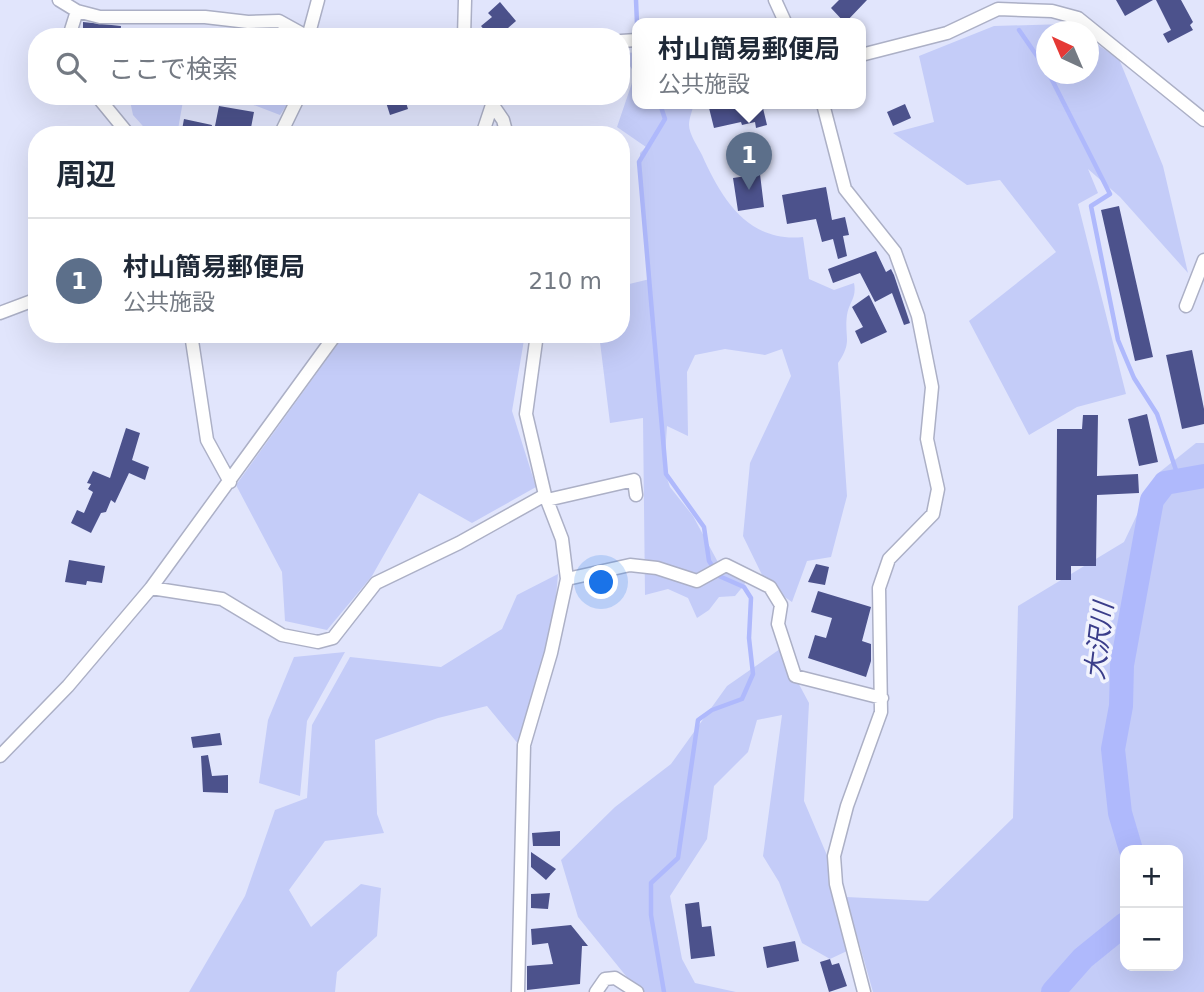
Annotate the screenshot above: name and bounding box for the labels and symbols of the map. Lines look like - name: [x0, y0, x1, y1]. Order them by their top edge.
- north arrow: [1036, 21, 1099, 84]
- pin: 1: [726, 132, 772, 190]
- your location: [584, 565, 618, 599]
- water label: 大沢川: [1079, 597, 1119, 682]

